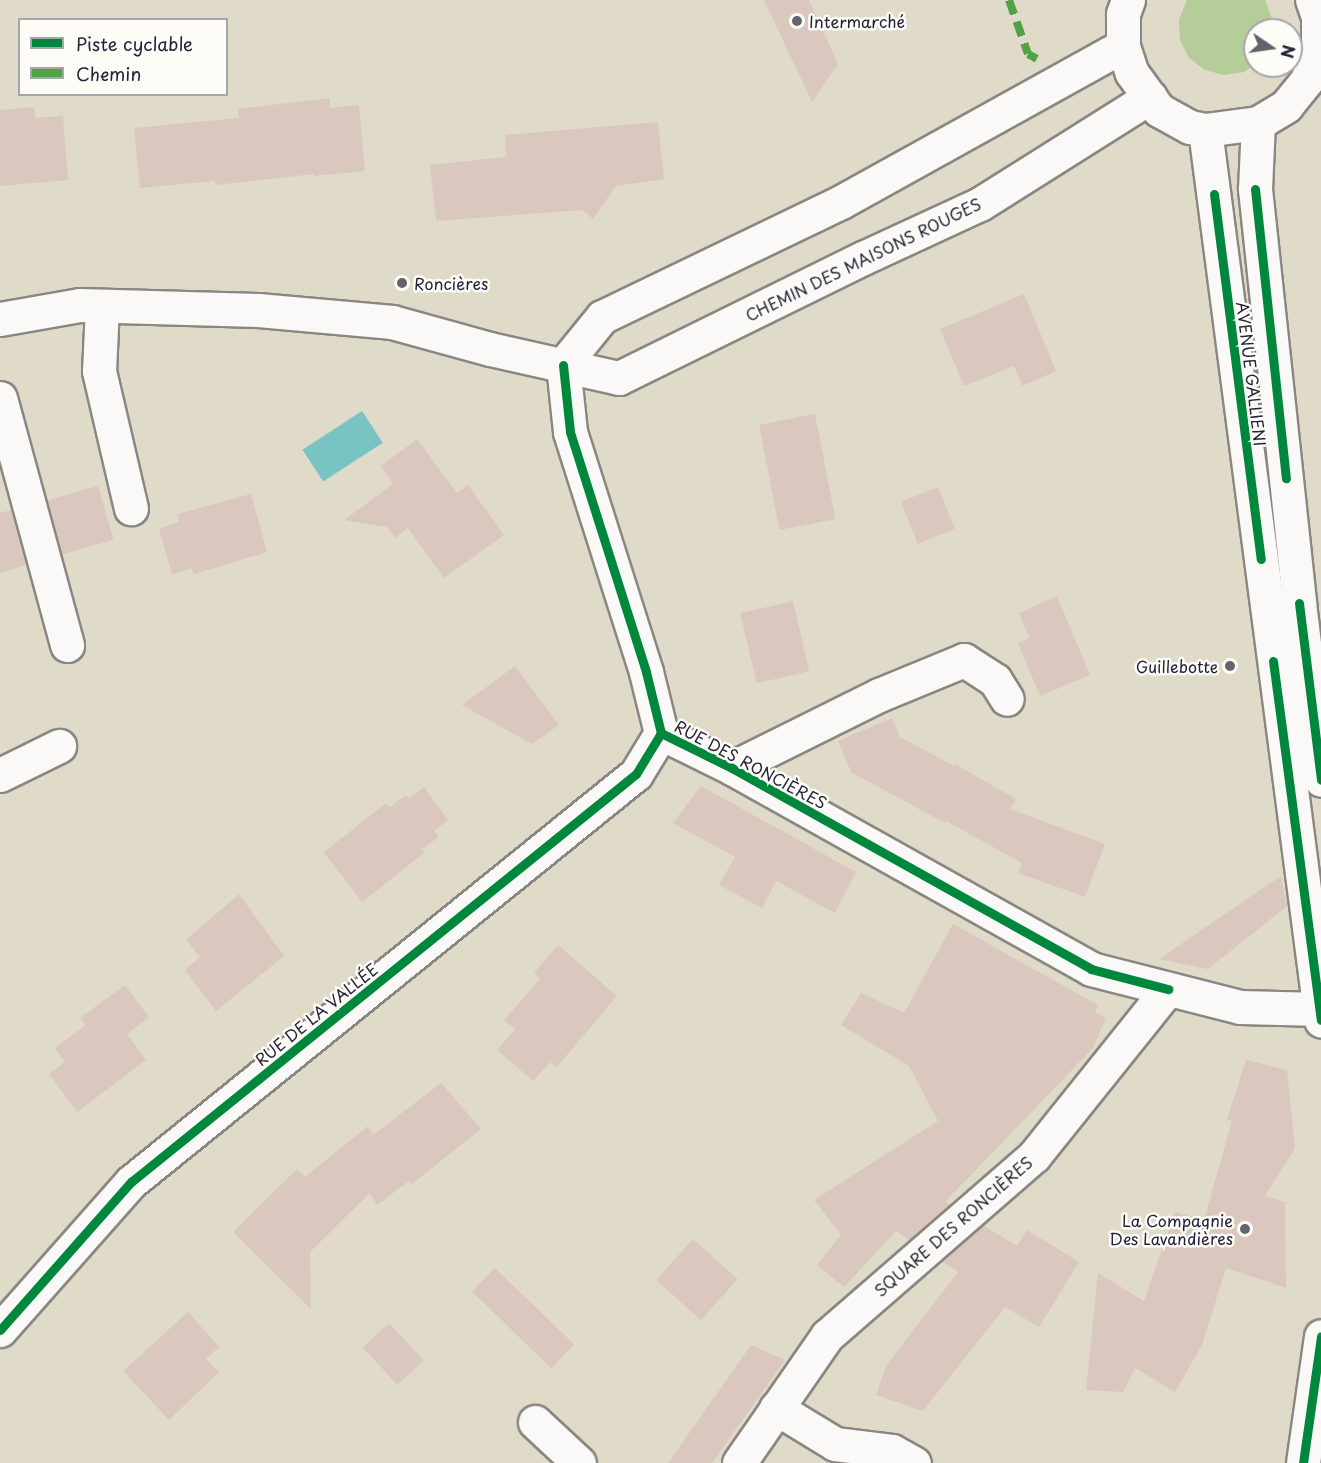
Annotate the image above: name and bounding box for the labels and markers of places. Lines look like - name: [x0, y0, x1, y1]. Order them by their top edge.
- place label: Intermarché: [809, 11, 905, 31]
- marker: Intermarché: [790, 14, 804, 28]
- place label: Roncières: [414, 273, 488, 293]
- marker: Roncières: [395, 276, 409, 290]
- place label: Guillebotte: [1136, 656, 1218, 676]
- marker: Guillebotte: [1223, 659, 1237, 673]
- place label: La Compagnie Des Lavandières: [1109, 1210, 1233, 1248]
- marker: La Compagnie Des Lavandières: [1238, 1222, 1252, 1236]

